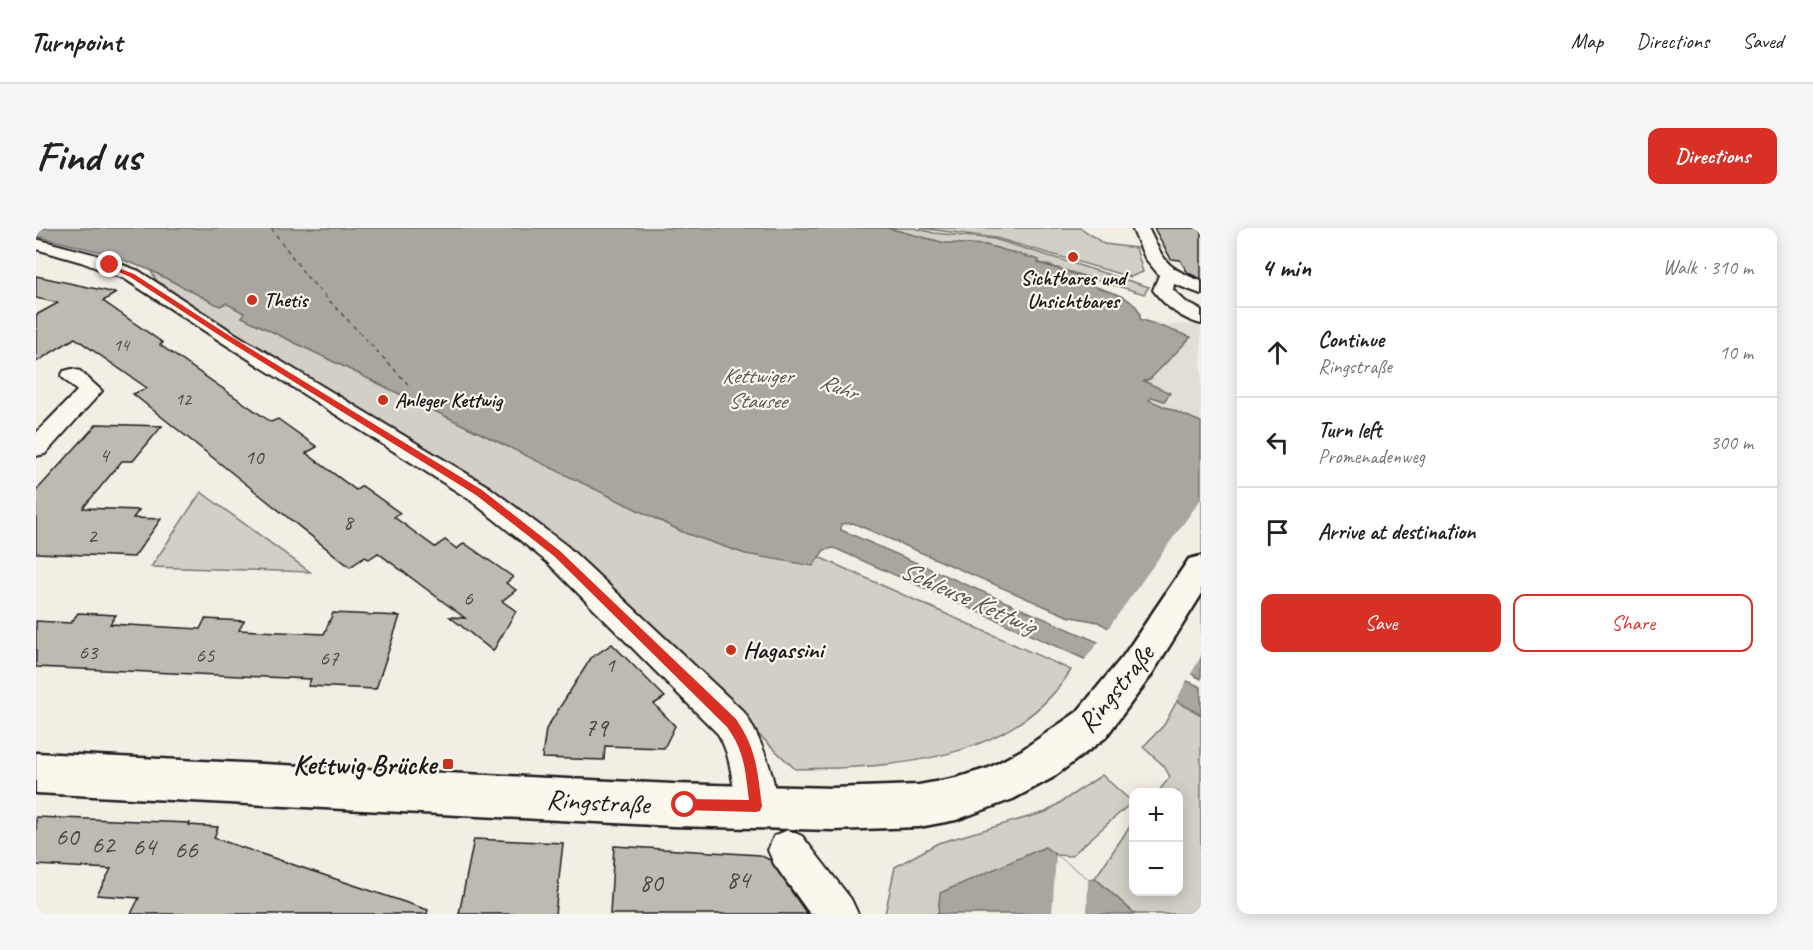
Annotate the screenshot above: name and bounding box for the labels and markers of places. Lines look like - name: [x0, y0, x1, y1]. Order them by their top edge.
- marker: Sichtbares und Unsichtbares: [1066, 250, 1080, 264]
- place label: Sichtbares und Unsichtbares: [1021, 266, 1129, 314]
- place label: Thetis: [264, 288, 309, 313]
- marker: Thetis: [245, 293, 259, 307]
- place label: Anleger Kettwig: [395, 388, 504, 413]
- marker: Anleger Kettwig: [376, 393, 390, 407]
- place label: Hagassini: [743, 635, 827, 665]
- marker: Hagassini: [724, 643, 738, 657]
- place label: Kettwig Brücke: [293, 747, 439, 782]
- marker: Kettwig Brücke: [441, 757, 455, 771]

